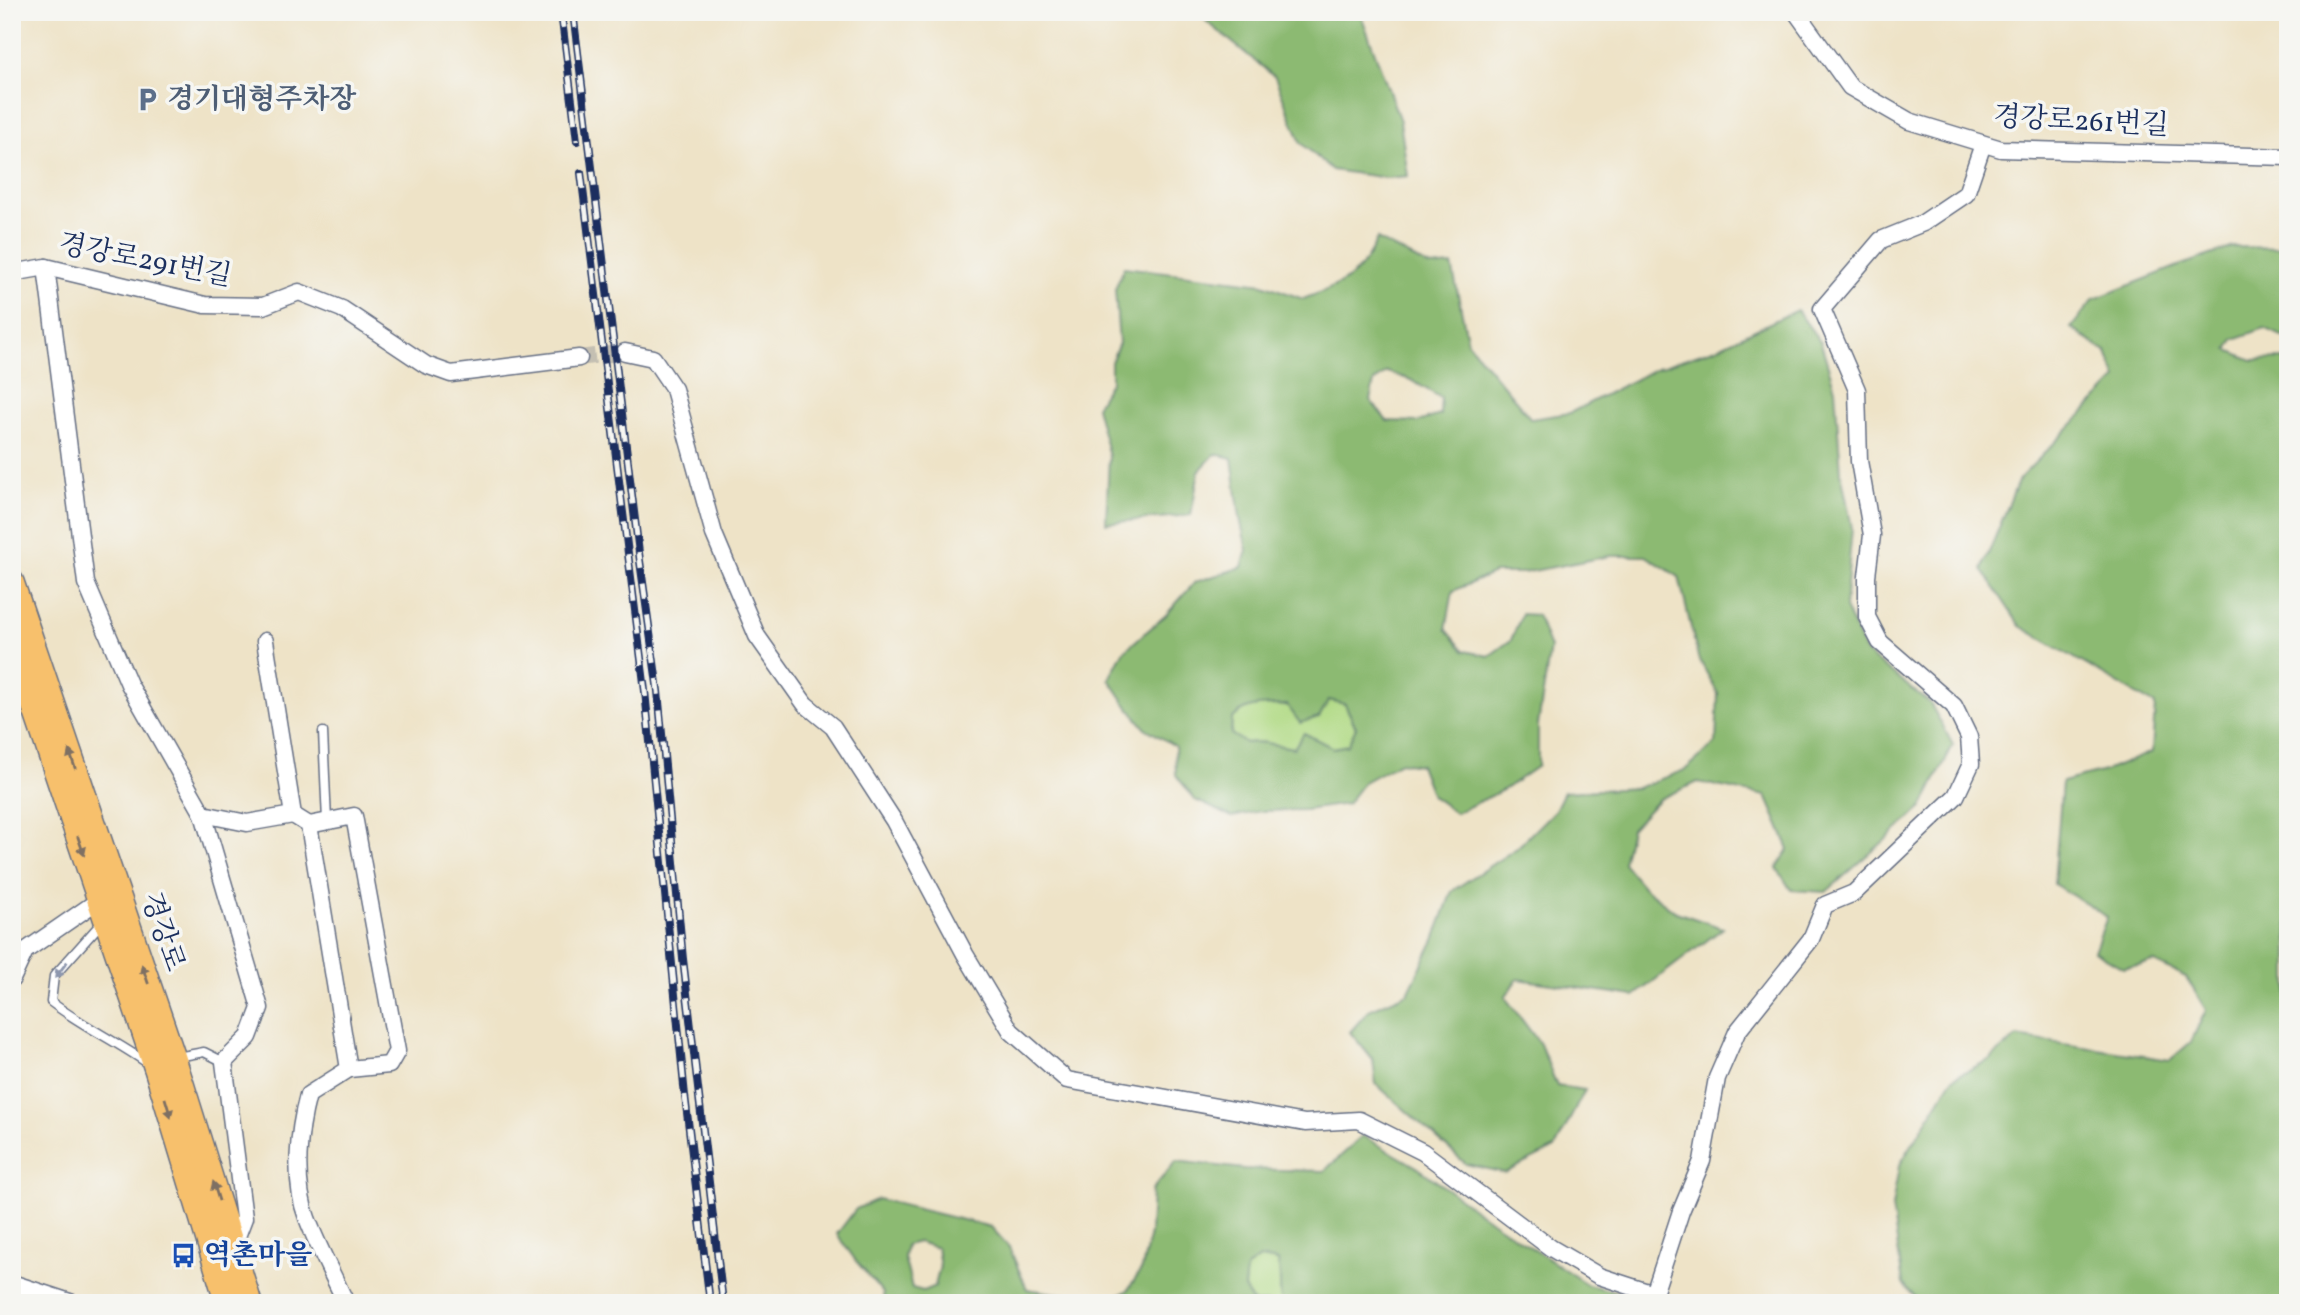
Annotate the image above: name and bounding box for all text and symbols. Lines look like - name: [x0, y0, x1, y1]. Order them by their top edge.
- place label: 경기대형주차장: [167, 81, 357, 120]
- parking icon: 경기대형주차장: [133, 86, 161, 114]
- street label: 경강로261번길: [1992, 98, 2170, 146]
- street label: 경강로291번길: [55, 225, 235, 297]
- one-way arrow: [66, 748, 77, 769]
- one-way arrow: [76, 836, 87, 857]
- street label: 경강로: [130, 887, 194, 977]
- one-way arrow: [54, 960, 68, 979]
- one-way arrow: [140, 964, 150, 985]
- one-way arrow: [164, 1098, 174, 1119]
- one-way arrow: [210, 1180, 220, 1201]
- place label: 역촌마을: [204, 1237, 312, 1276]
- bus stop icon: 역촌마을: [170, 1242, 198, 1270]

